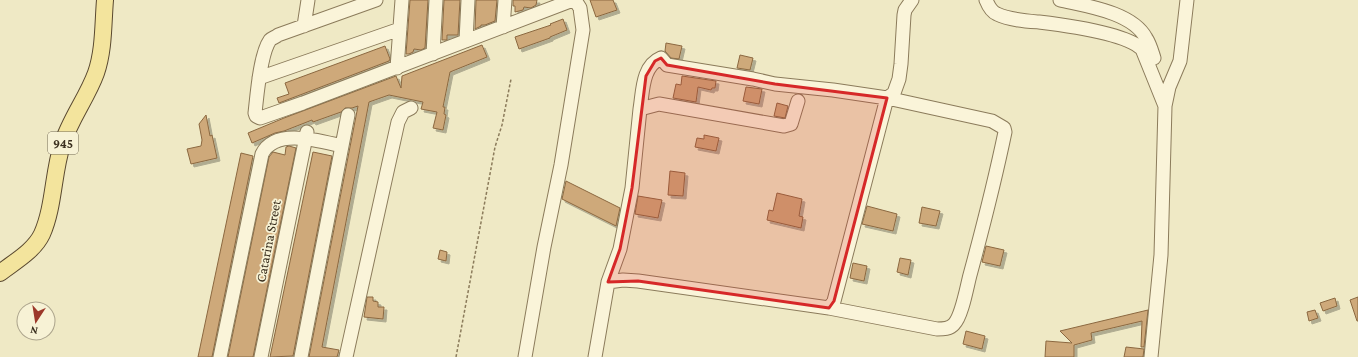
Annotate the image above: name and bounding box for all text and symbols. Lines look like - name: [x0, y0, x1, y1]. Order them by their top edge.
- road number: 945: [48, 132, 78, 154]
- street label: Catarina Street: [252, 198, 284, 284]
- north arrow: [16, 301, 56, 341]
- text: N: [29, 324, 39, 337]

